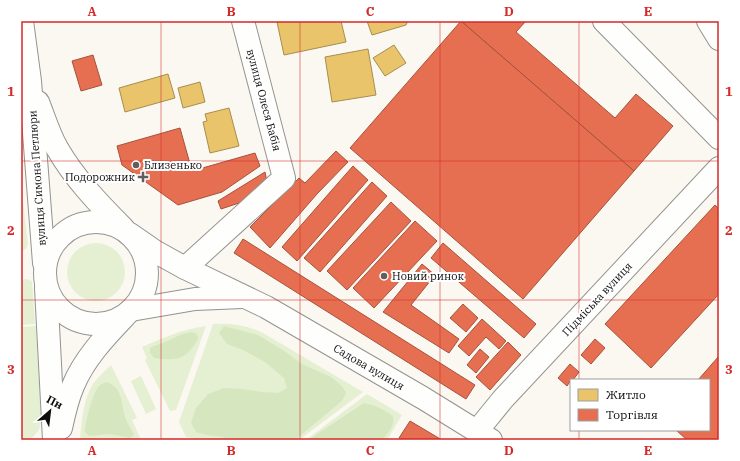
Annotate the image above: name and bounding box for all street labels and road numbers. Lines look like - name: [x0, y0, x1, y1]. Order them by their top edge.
- street label: вулиця Олеся Бабія: [244, 47, 284, 153]
- street label: вулиця Симона Петлюри: [25, 110, 49, 246]
- street label: Підміська вулиця: [559, 259, 635, 339]
- street label: Садова вулиця: [331, 341, 407, 393]

